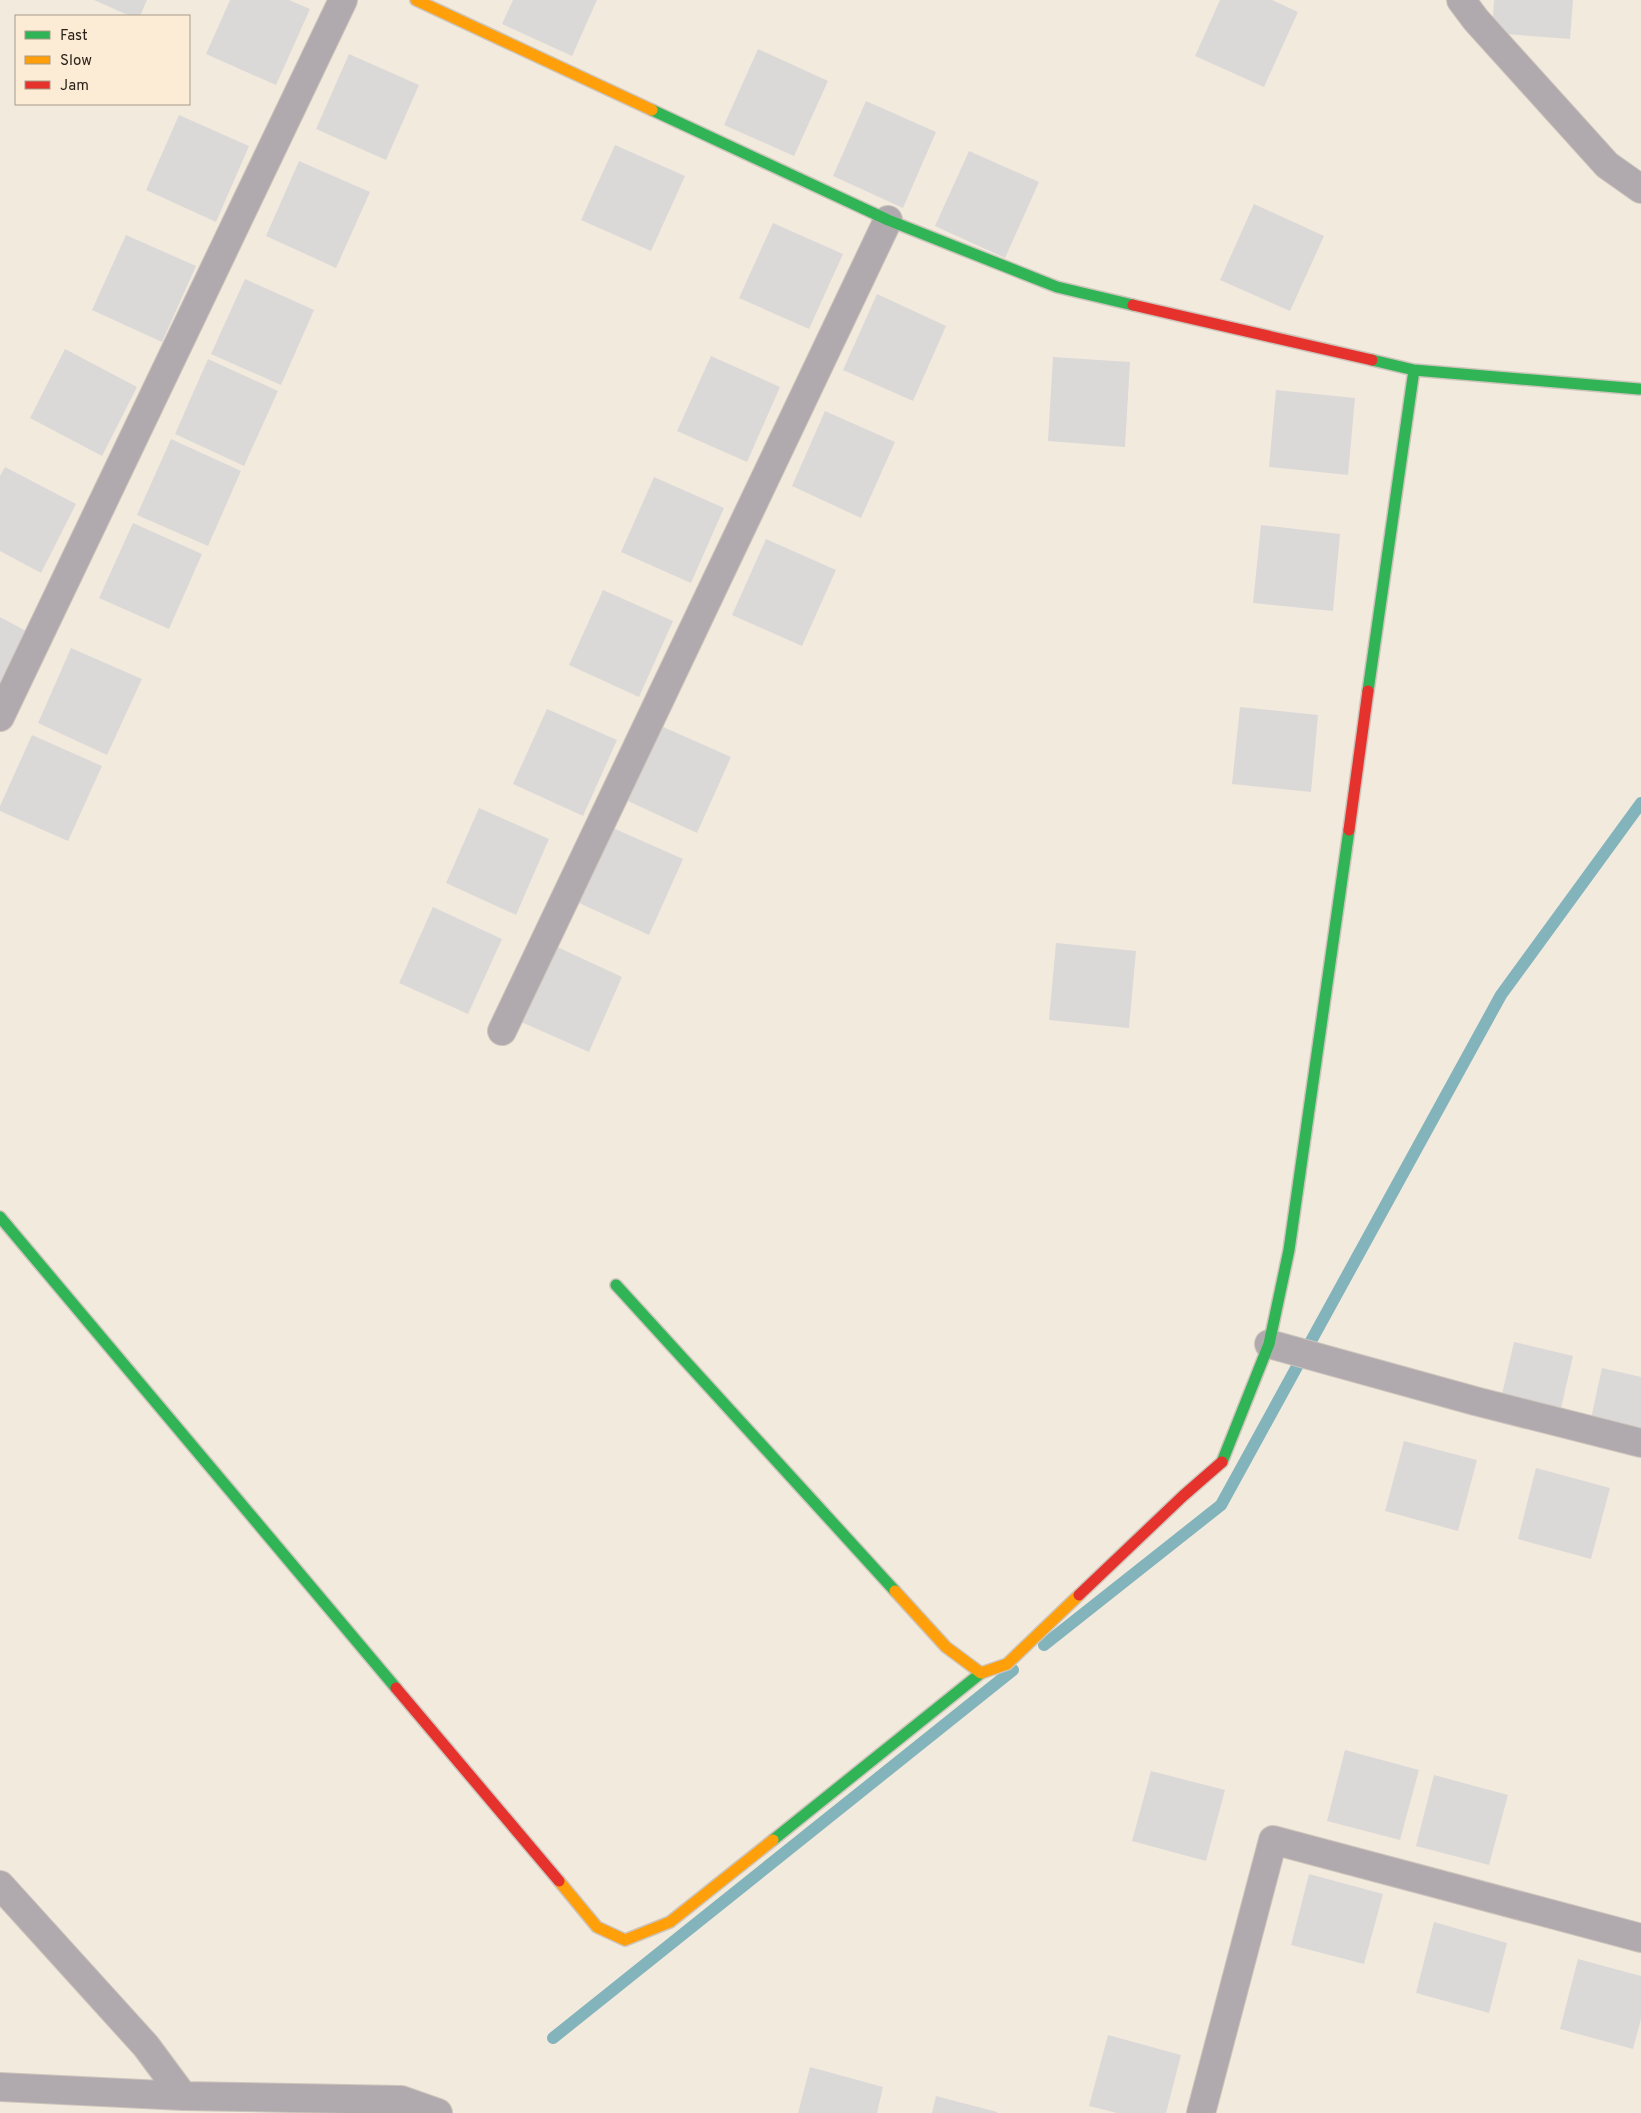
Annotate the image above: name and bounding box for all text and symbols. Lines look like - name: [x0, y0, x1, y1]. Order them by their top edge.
- legend: [15, 15, 190, 105]
- text: Fast: [60, 27, 88, 46]
- text: Slow: [60, 52, 92, 71]
- text: Jam: [60, 77, 89, 96]

